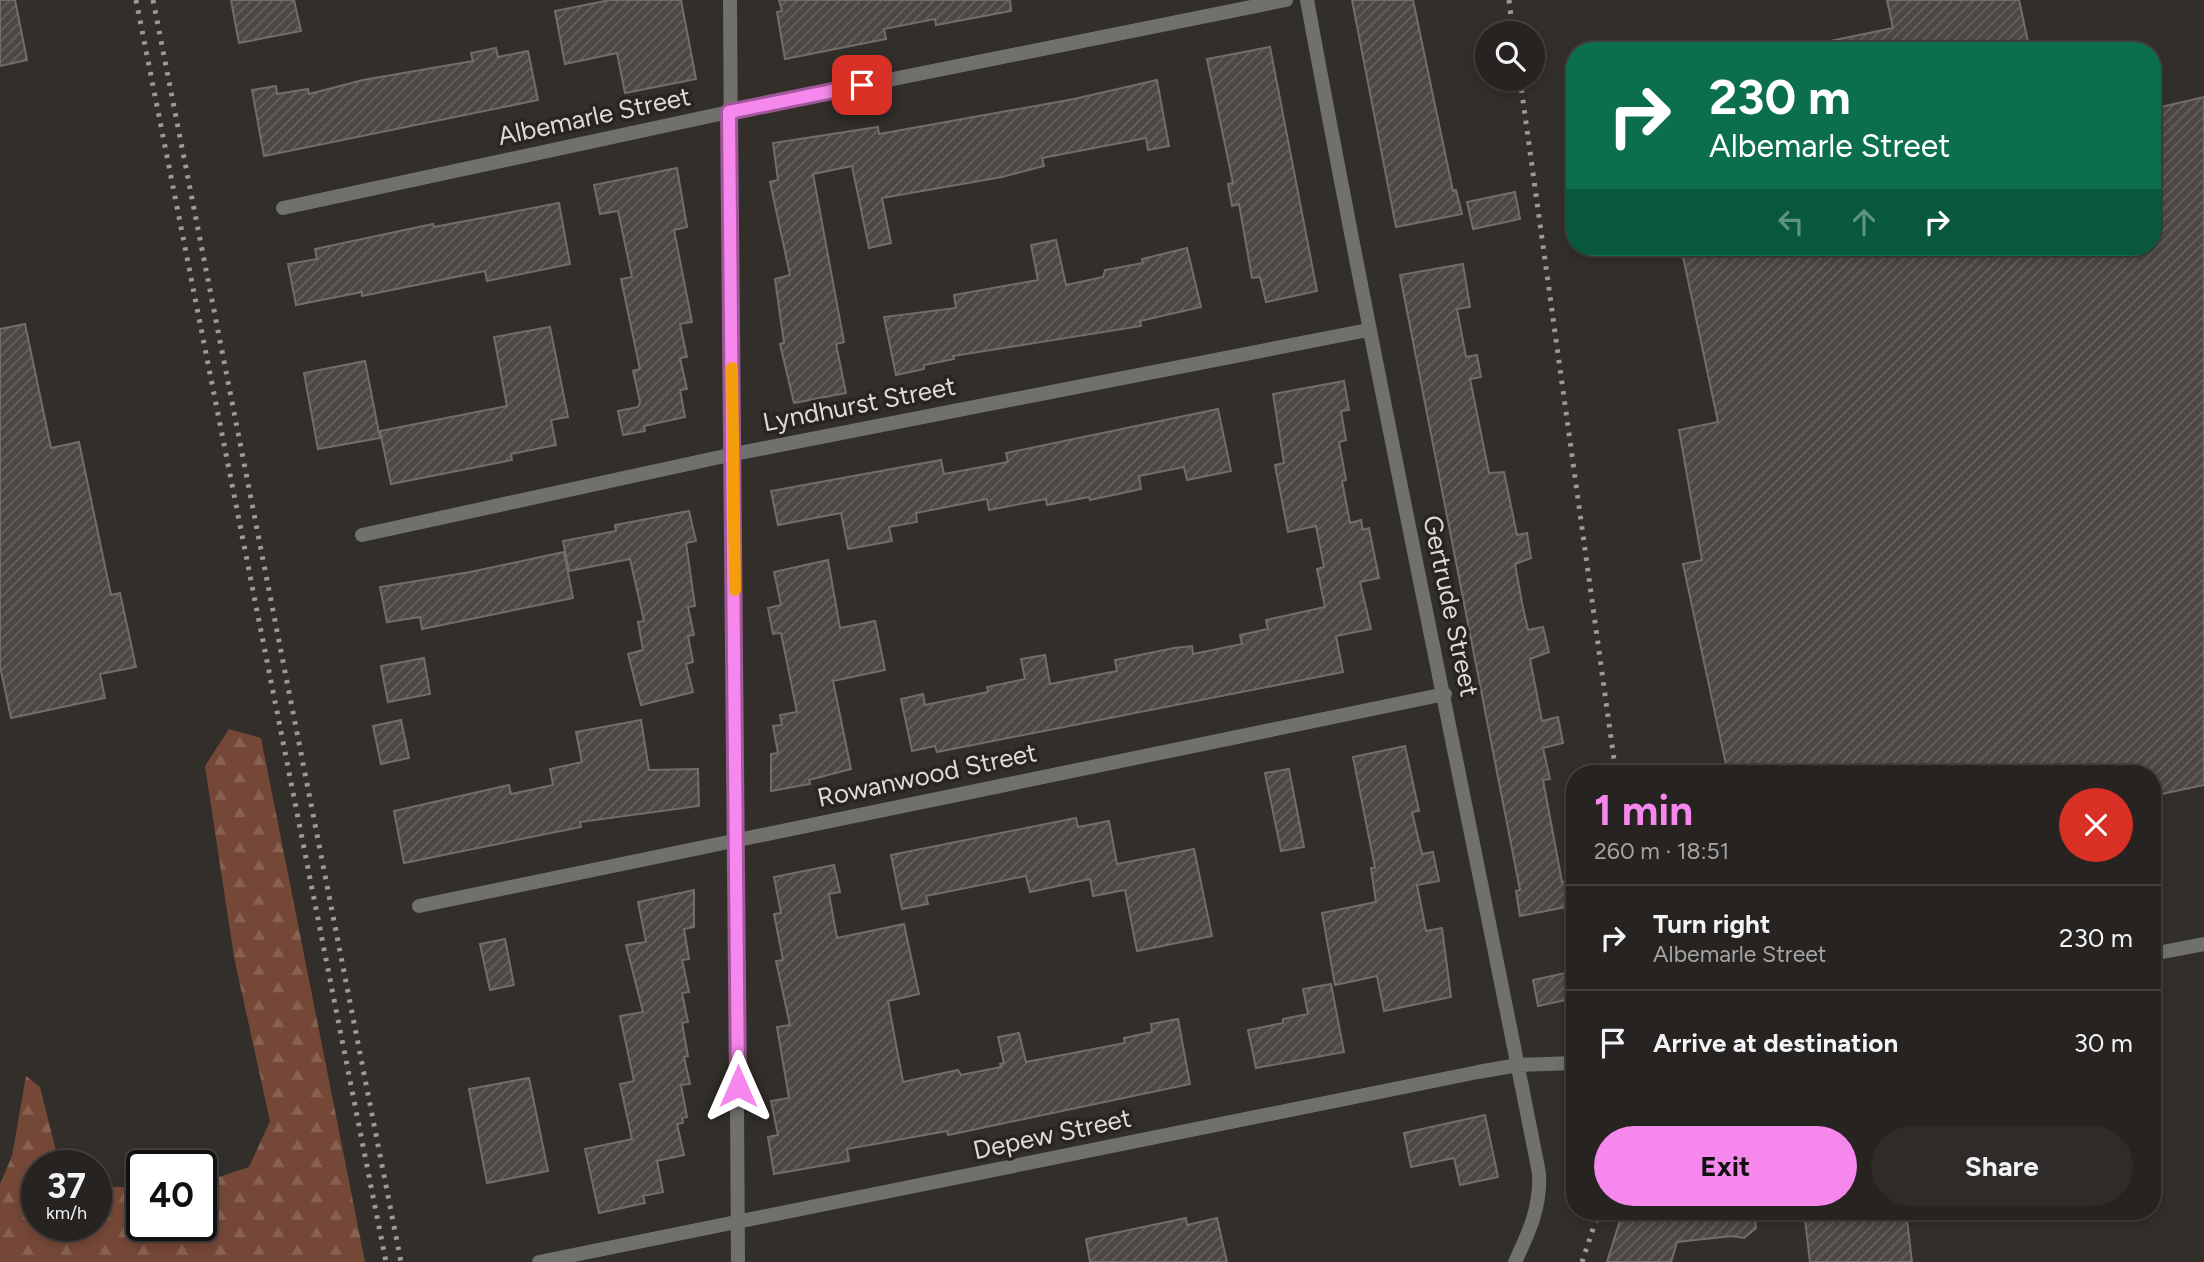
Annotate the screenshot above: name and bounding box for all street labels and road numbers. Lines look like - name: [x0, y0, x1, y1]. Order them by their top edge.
- street label: Albemarle Street: [495, 80, 693, 152]
- street label: Lyndhurst Street: [760, 370, 958, 438]
- street label: Gertrude Street: [1416, 512, 1486, 700]
- street label: Rowanwood Street: [814, 736, 1040, 814]
- street label: Depew Street: [970, 1102, 1134, 1166]

